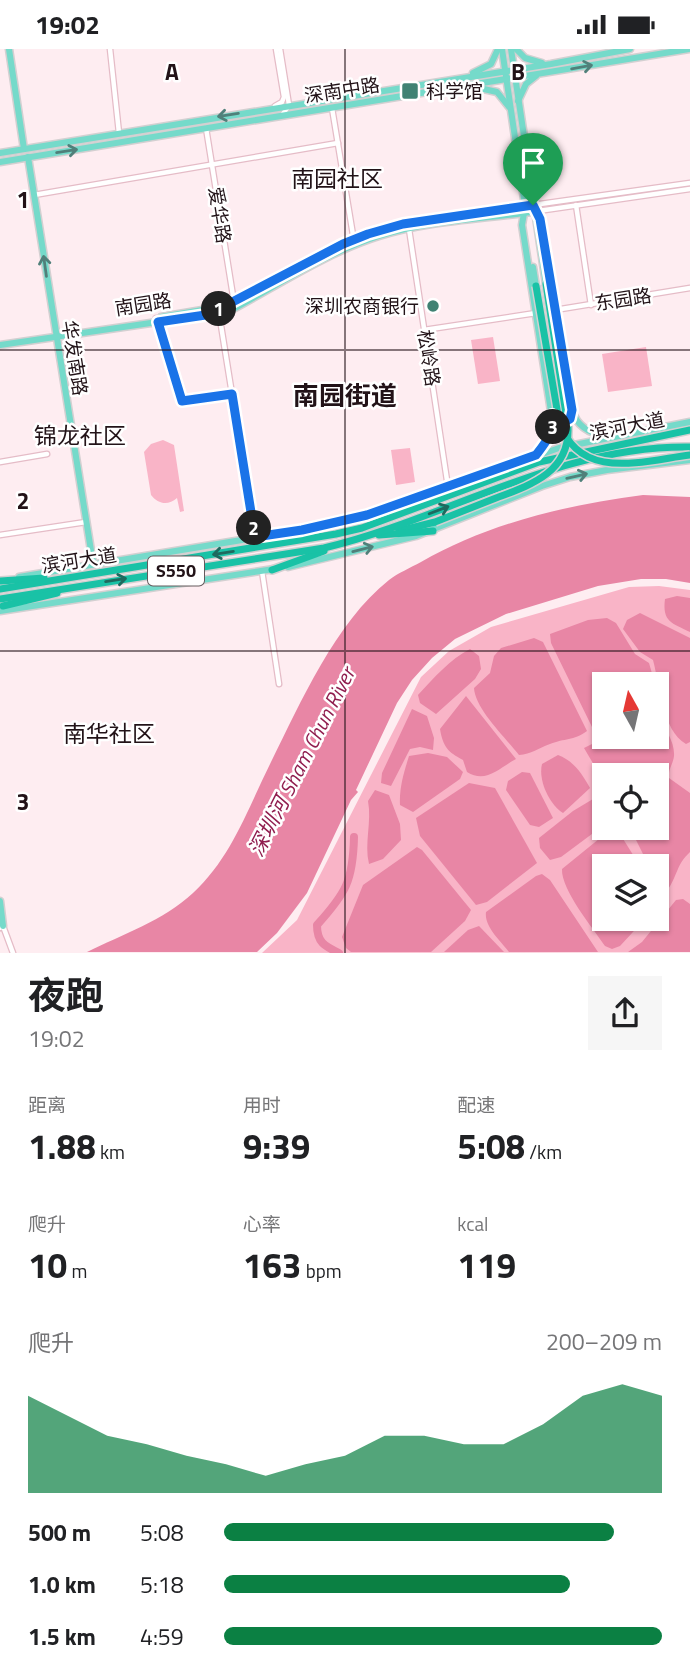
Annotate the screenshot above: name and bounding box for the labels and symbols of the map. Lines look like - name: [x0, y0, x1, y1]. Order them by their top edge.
- text: A: [165, 54, 179, 89]
- text: B: [511, 54, 525, 89]
- one-way arrow: [570, 60, 593, 73]
- street label: 深南中路: [302, 69, 382, 110]
- place label: 科学馆: [426, 76, 483, 105]
- marker: 科学馆: [400, 81, 420, 101]
- one-way arrow: [217, 109, 240, 122]
- pin: [503, 133, 563, 205]
- one-way arrow: [55, 144, 78, 157]
- district label: 南园社区: [291, 161, 383, 196]
- text: 1: [17, 182, 29, 217]
- street label: 爱华路: [202, 184, 239, 245]
- one-way arrow: [38, 255, 51, 278]
- street label: 东园路: [592, 280, 653, 317]
- street label: 南园路: [112, 285, 173, 322]
- place label: 深圳农商银行: [305, 291, 419, 320]
- pin: 1: [202, 292, 236, 327]
- marker: 深圳农商银行: [425, 298, 441, 314]
- street label: 华发南路: [55, 318, 96, 398]
- street label: 松岭路: [411, 327, 448, 388]
- district label: 南园街道: [293, 376, 397, 415]
- street label: 滨河大道: [587, 404, 667, 447]
- pin: 3: [536, 409, 570, 445]
- district label: 锦龙社区: [34, 418, 126, 453]
- one-way arrow: [565, 468, 588, 482]
- text: 2: [17, 483, 29, 518]
- one-way arrow: [428, 502, 450, 515]
- pin: 2: [236, 511, 272, 545]
- street label: 滨河大道: [39, 539, 119, 580]
- one-way arrow: [351, 542, 374, 555]
- one-way arrow: [212, 547, 235, 560]
- road number: S550: [148, 557, 204, 585]
- one-way arrow: [104, 573, 127, 586]
- water label: 深圳河 Sham Chun River: [240, 659, 364, 862]
- north arrow: [592, 672, 668, 749]
- district label: 南华社区: [63, 716, 155, 751]
- text: 3: [17, 784, 29, 819]

